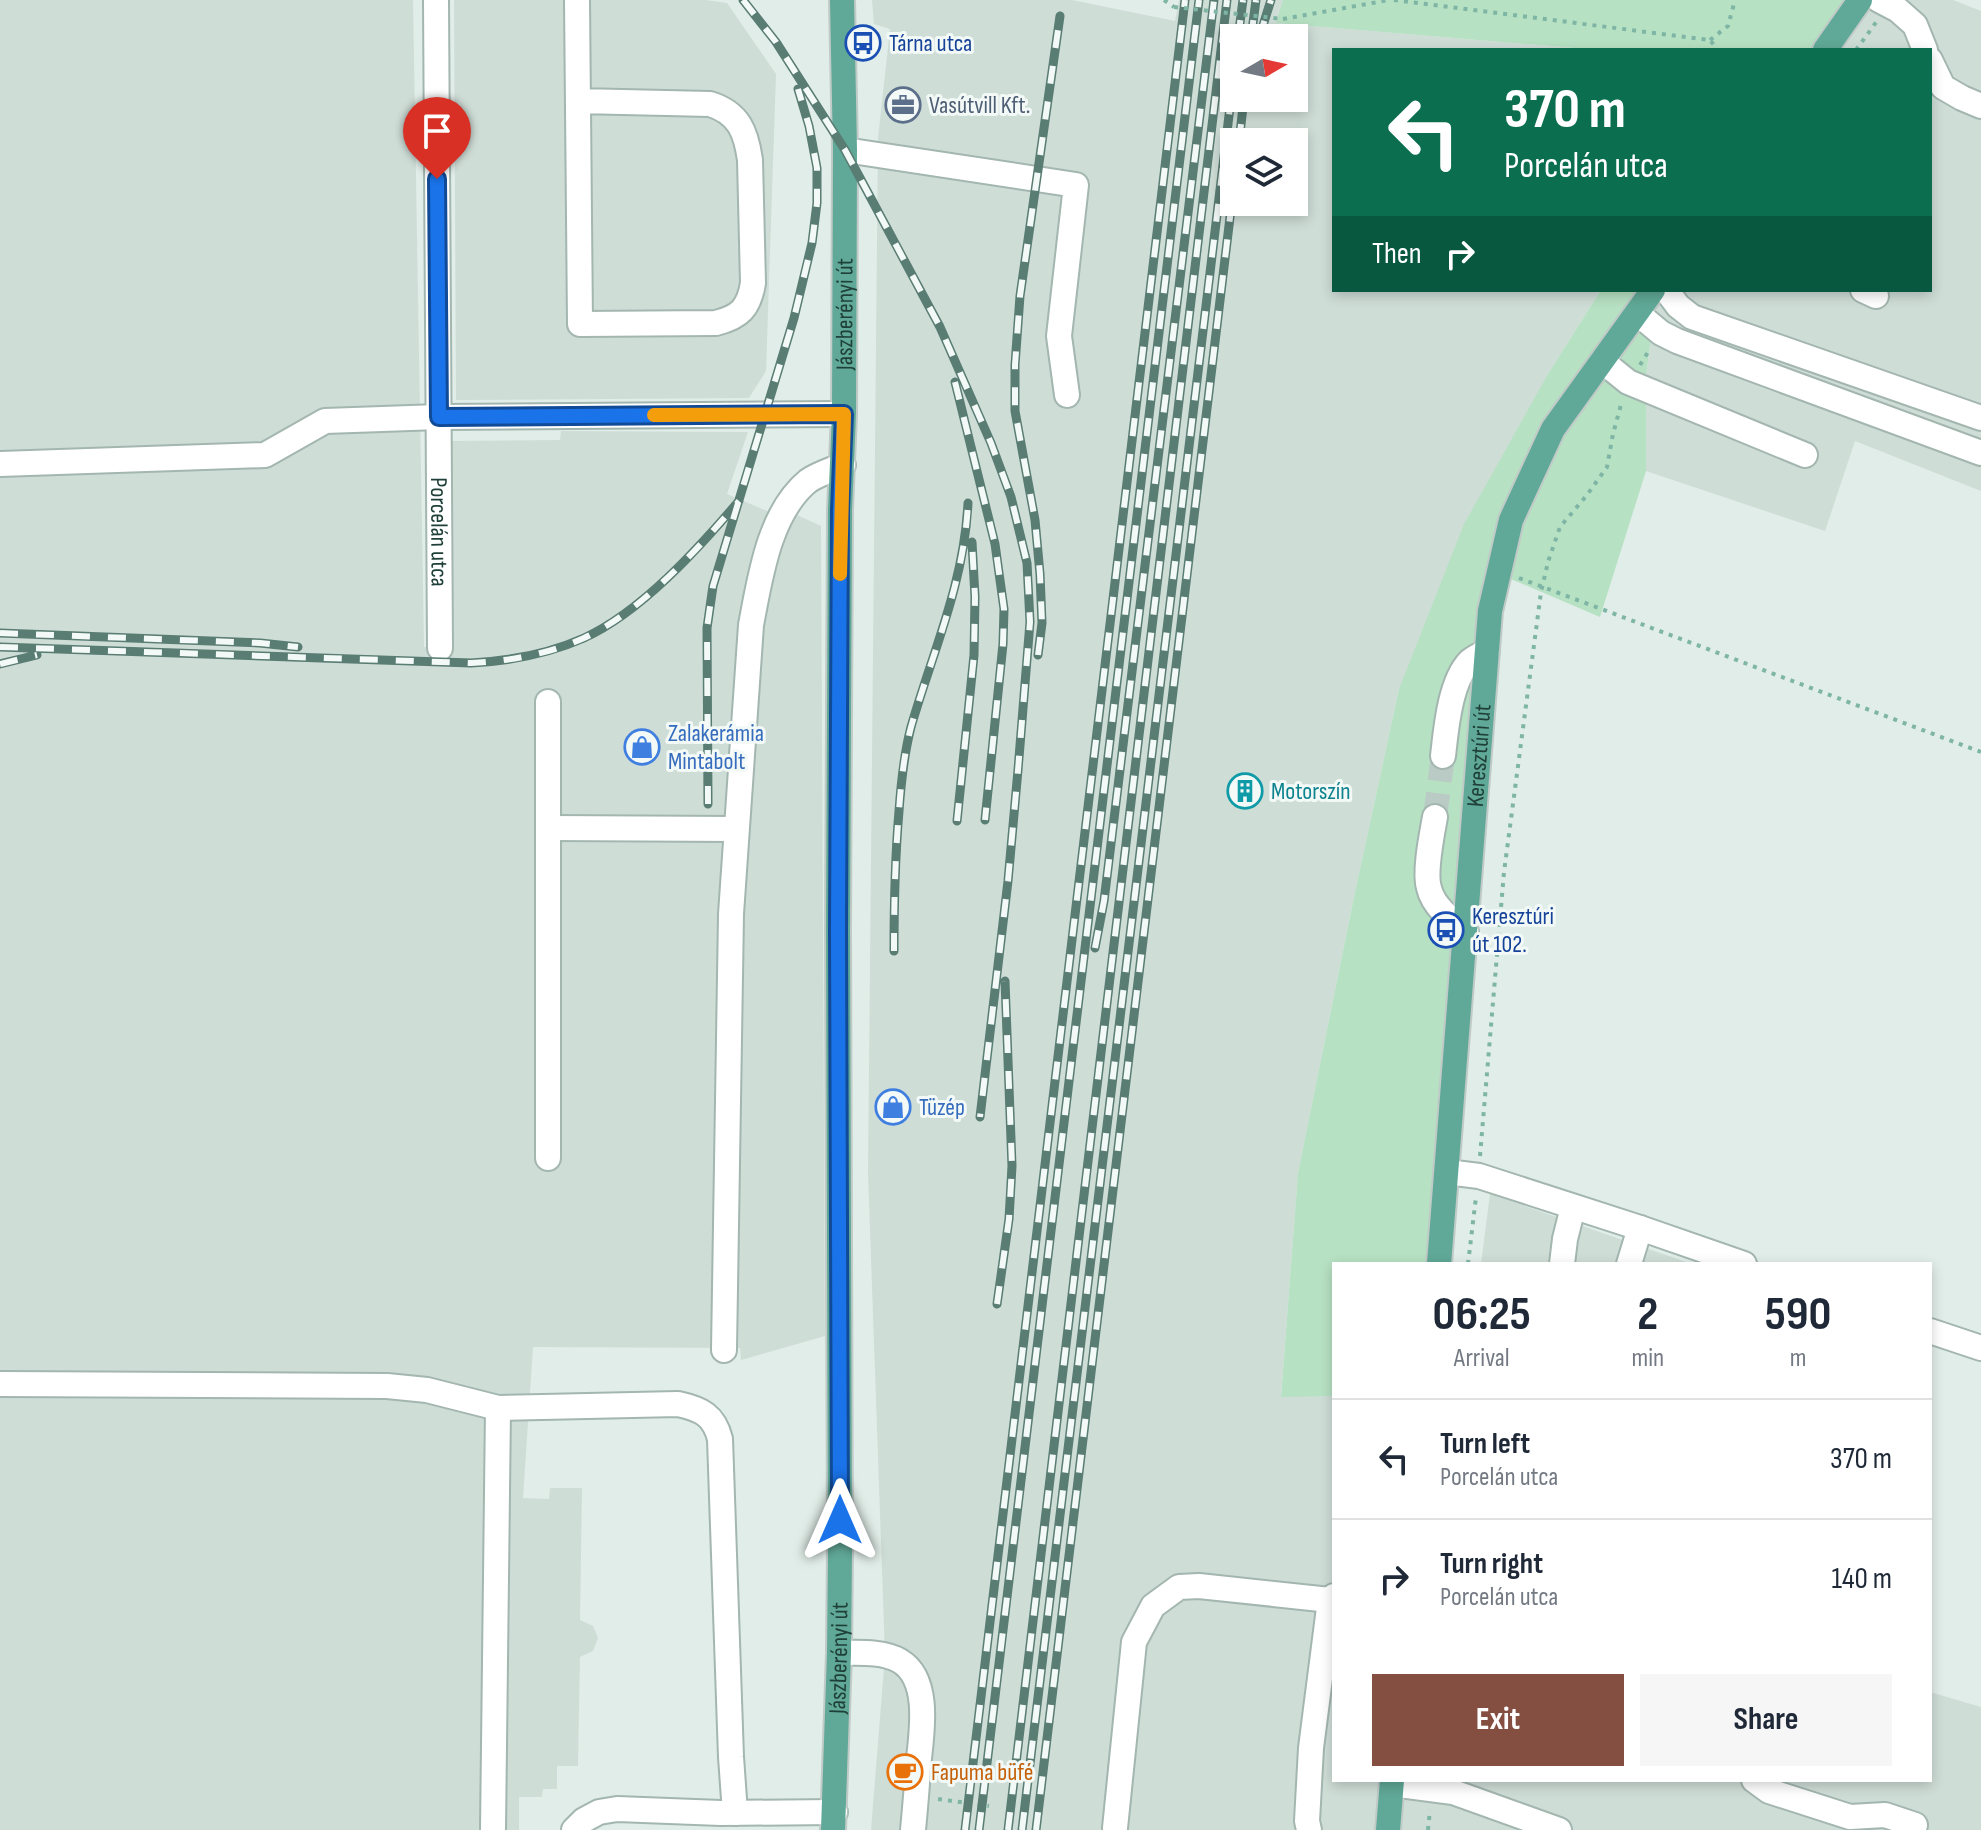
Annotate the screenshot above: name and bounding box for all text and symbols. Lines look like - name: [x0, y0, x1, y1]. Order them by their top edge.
- bus stop icon: Tárna utca: [844, 24, 882, 62]
- north arrow: [1220, 24, 1308, 112]
- map controls: [1220, 24, 1308, 216]
- place label: Tárna utca: [889, 29, 972, 58]
- text: 370 m: [1504, 77, 1626, 144]
- icon: left: [1372, 80, 1476, 184]
- office icon: Vasútvill Kft.: [884, 86, 922, 124]
- place label: Vasútvill Kft.: [929, 91, 1030, 120]
- pin: [403, 97, 471, 179]
- icon: arrive: [415, 109, 459, 153]
- button: layers: [1220, 128, 1308, 216]
- text: Porcelán utca: [1504, 145, 1668, 188]
- icon: right: [1438, 232, 1482, 276]
- text: Then: [1372, 236, 1422, 272]
- street label: Jászberényi út: [830, 258, 860, 371]
- street label: Porcelán utca: [424, 477, 454, 587]
- street label: Keresztúri út: [1461, 703, 1498, 808]
- place label: Zalakerámia Mintabolt: [668, 719, 764, 776]
- shop icon: Zalakerámia Mintabolt: [623, 728, 661, 766]
- building icon: Motorszín: [1226, 772, 1264, 810]
- place label: Motorszín: [1271, 777, 1351, 806]
- place label: Keresztúri út 102.: [1472, 902, 1554, 959]
- bus stop icon: Keresztúri út 102.: [1427, 911, 1465, 949]
- shop icon: Tüzép: [874, 1088, 912, 1126]
- place label: Tüzép: [919, 1093, 965, 1122]
- text: 06:25: [1433, 1286, 1531, 1343]
- text: 2: [1637, 1286, 1658, 1343]
- text: 590: [1765, 1286, 1831, 1343]
- text: Arrival: [1454, 1343, 1510, 1374]
- text: min: [1631, 1343, 1664, 1374]
- text: m: [1790, 1343, 1806, 1374]
- text: Turn left: [1440, 1426, 1530, 1462]
- icon: left: [1372, 1437, 1416, 1481]
- text: 370 m: [1830, 1441, 1892, 1477]
- text: Porcelán utca: [1440, 1462, 1558, 1493]
- position arrow: [798, 1478, 882, 1562]
- text: Turn right: [1440, 1546, 1543, 1582]
- icon: right: [1372, 1557, 1416, 1601]
- text: 140 m: [1832, 1561, 1892, 1597]
- text: Porcelán utca: [1440, 1582, 1558, 1613]
- street label: Jászberényi út: [823, 1602, 854, 1716]
- button: Exit: [1372, 1674, 1624, 1766]
- button: Share: [1640, 1674, 1892, 1766]
- cafe icon: Fapuma büfé: [886, 1753, 924, 1791]
- place label: Fapuma büfé: [931, 1758, 1033, 1787]

